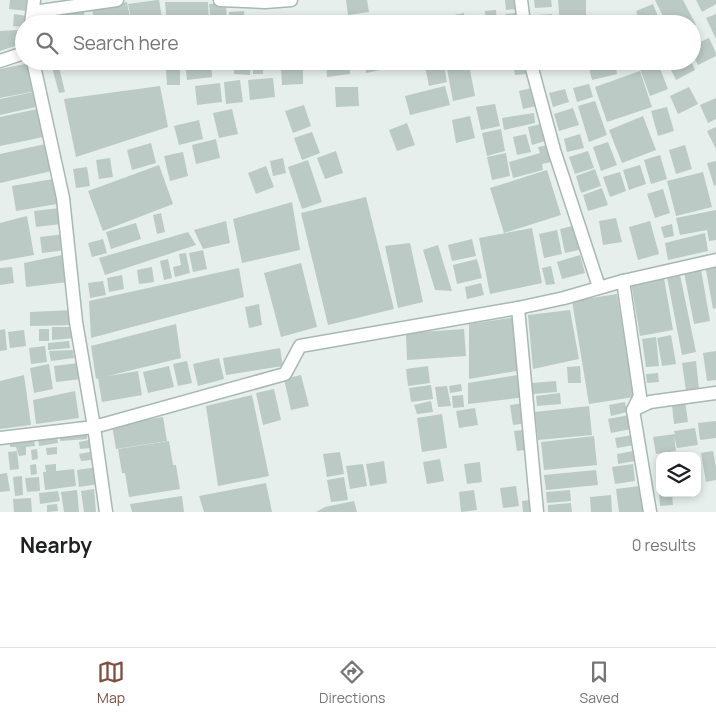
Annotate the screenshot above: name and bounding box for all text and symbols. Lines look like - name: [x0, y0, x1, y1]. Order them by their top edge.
- search box: [15, 15, 701, 70]
- icon: search: [33, 29, 61, 57]
- text: Search here: [73, 30, 179, 56]
- map controls: [656, 452, 701, 497]
- button: layers: [656, 452, 701, 497]
- text: Nearby: [20, 531, 92, 559]
- text: 0 results: [632, 534, 696, 556]
- tab: Map: [97, 658, 125, 707]
- tab: Directions: [319, 658, 385, 707]
- tab: Saved: [580, 658, 619, 707]

